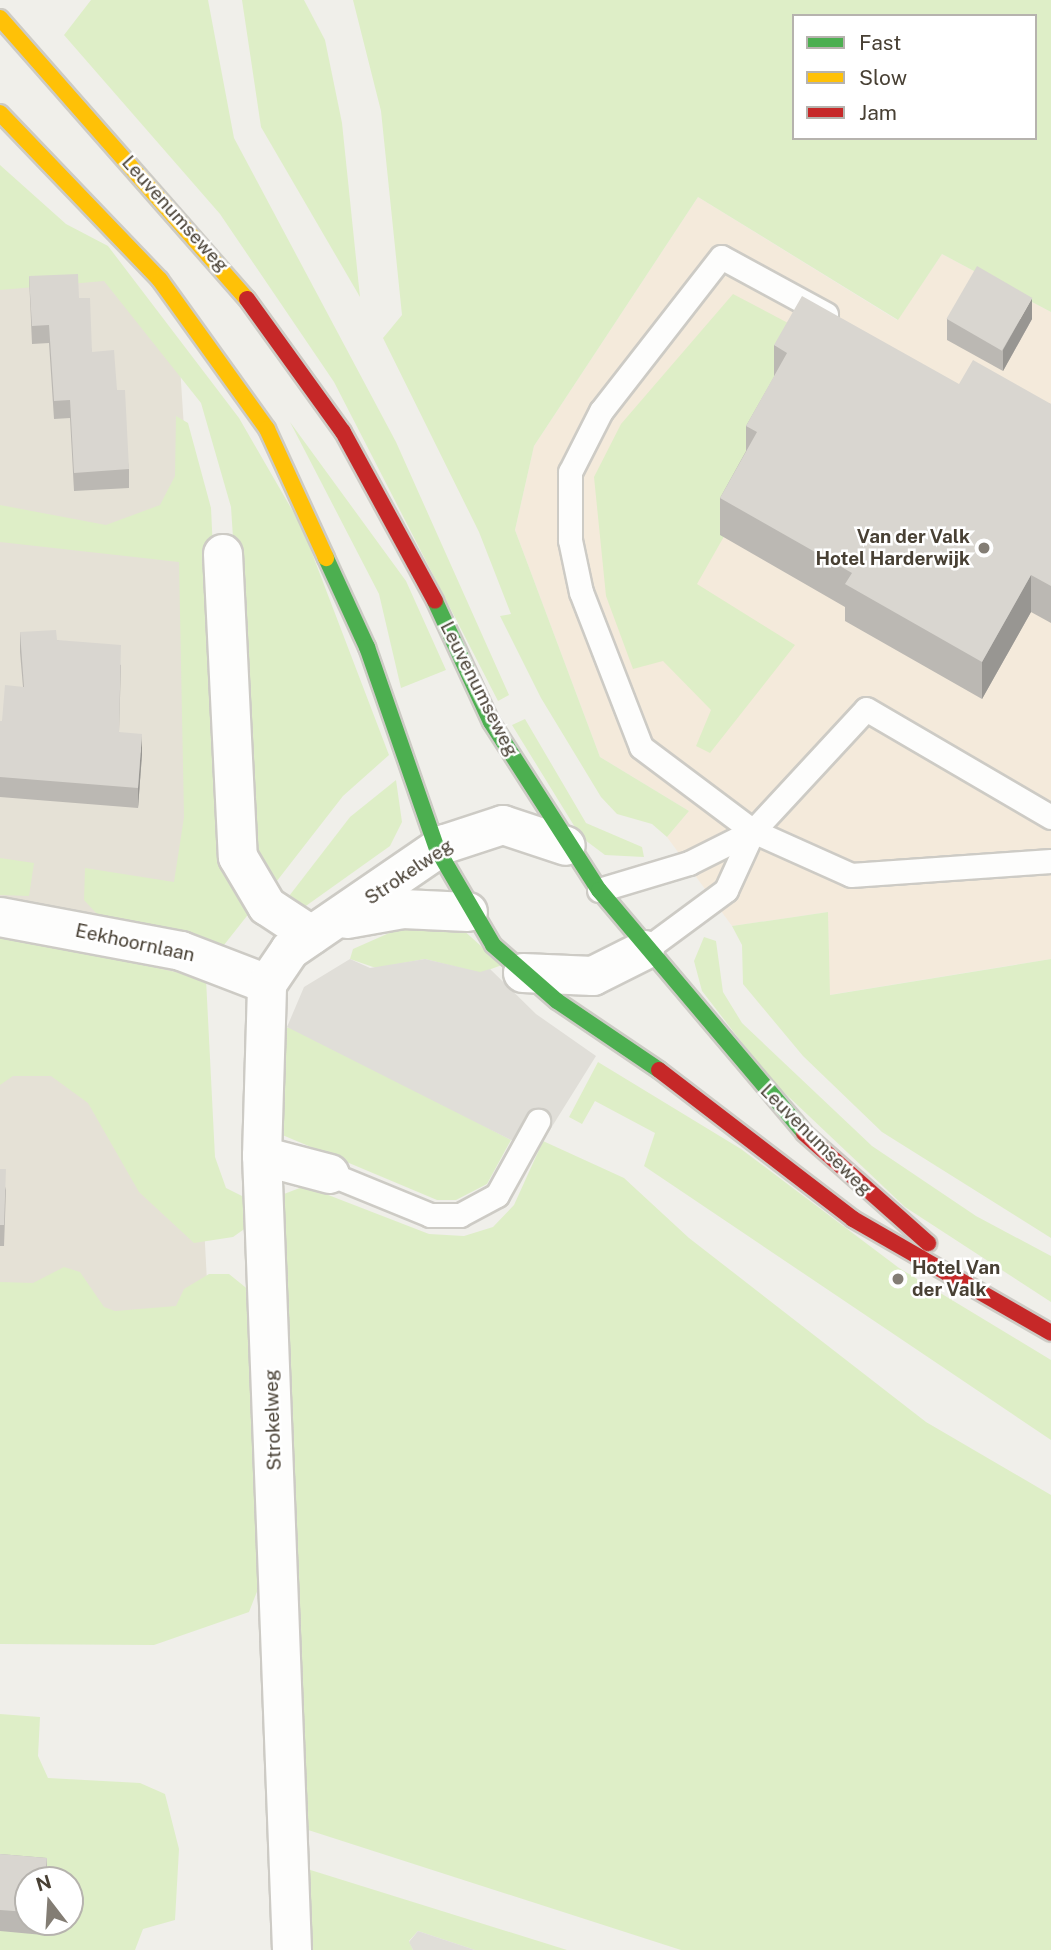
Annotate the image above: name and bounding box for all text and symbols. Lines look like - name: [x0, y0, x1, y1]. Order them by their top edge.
- legend: [792, 14, 1037, 140]
- text: Fast: [859, 30, 901, 55]
- text: Slow: [859, 65, 907, 90]
- text: Jam: [859, 100, 897, 125]
- street label: Leuvenumseweg: [117, 151, 233, 277]
- place label: Van der Valk Hotel Harderwijk: [816, 526, 970, 570]
- marker: Van der Valk Hotel Harderwijk: [976, 540, 992, 556]
- street label: Leuvenumseweg: [435, 618, 523, 760]
- street label: Strokelweg: [361, 834, 457, 910]
- street label: Eekhoornlaan: [73, 919, 197, 967]
- street label: Leuvenumseweg: [755, 1079, 877, 1201]
- place label: Hotel Van der Valk: [912, 1257, 1000, 1301]
- marker: Hotel Van der Valk: [890, 1271, 906, 1287]
- street label: Strokelweg: [260, 1369, 286, 1471]
- north arrow: [14, 1866, 84, 1936]
- text: N: [33, 1870, 54, 1896]

